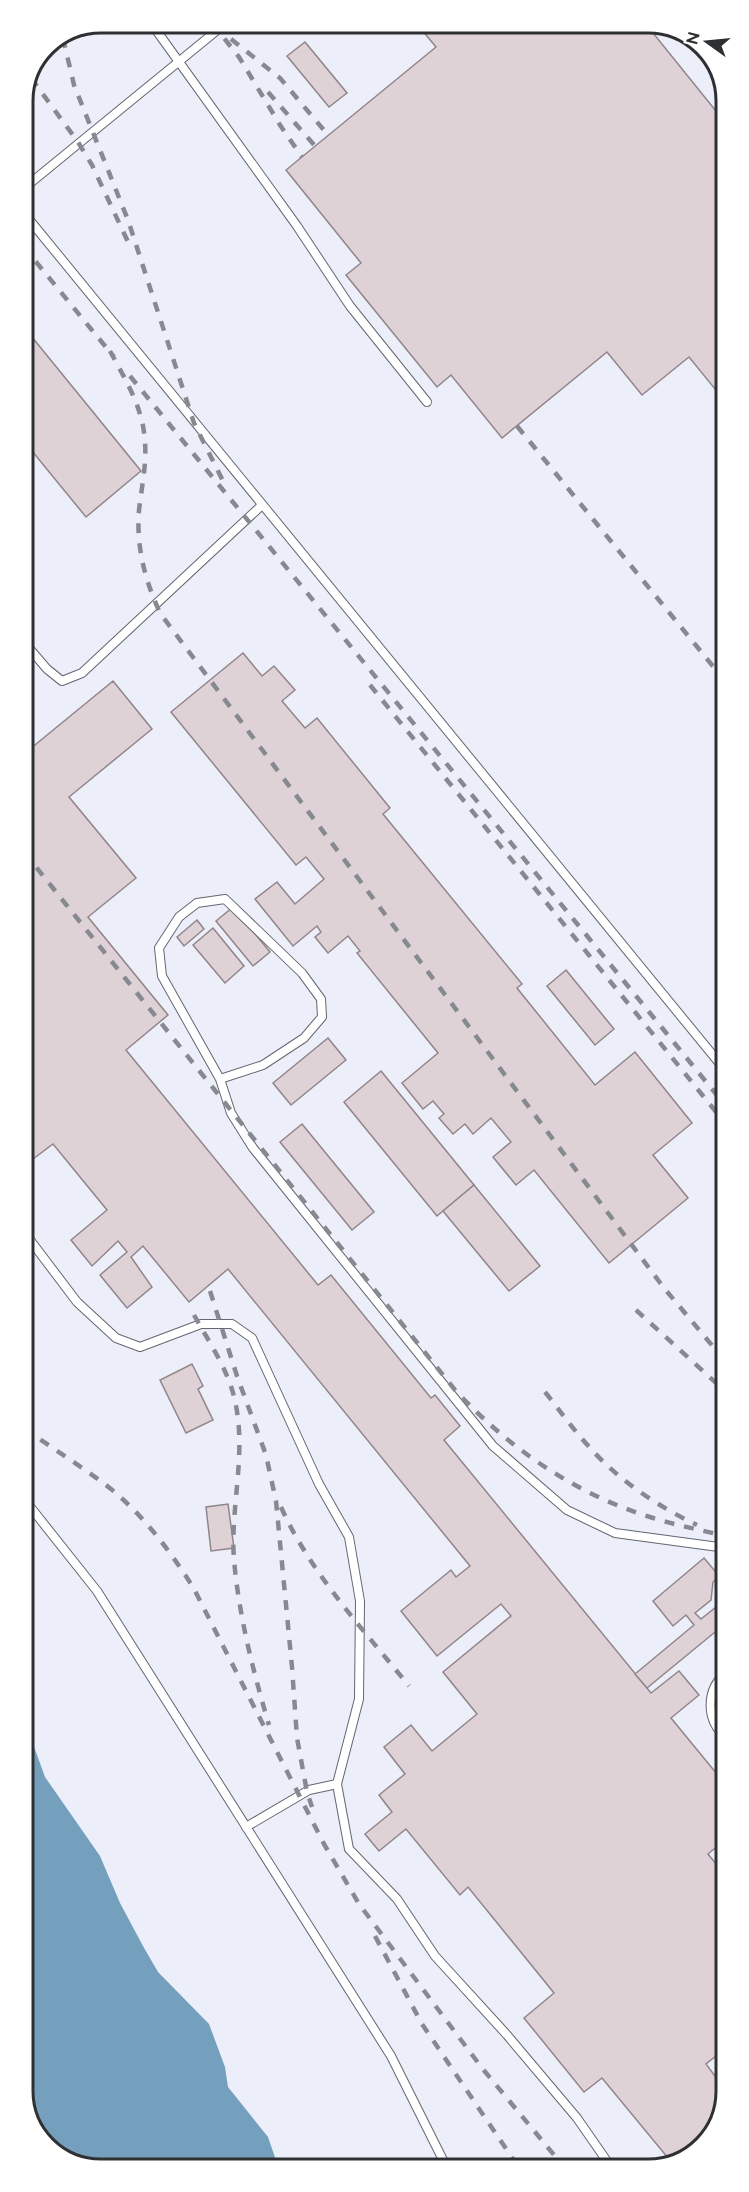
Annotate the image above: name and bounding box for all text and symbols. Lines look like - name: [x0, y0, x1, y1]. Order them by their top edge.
- north arrow: [677, 12, 737, 72]
- text: N: [682, 30, 704, 47]

